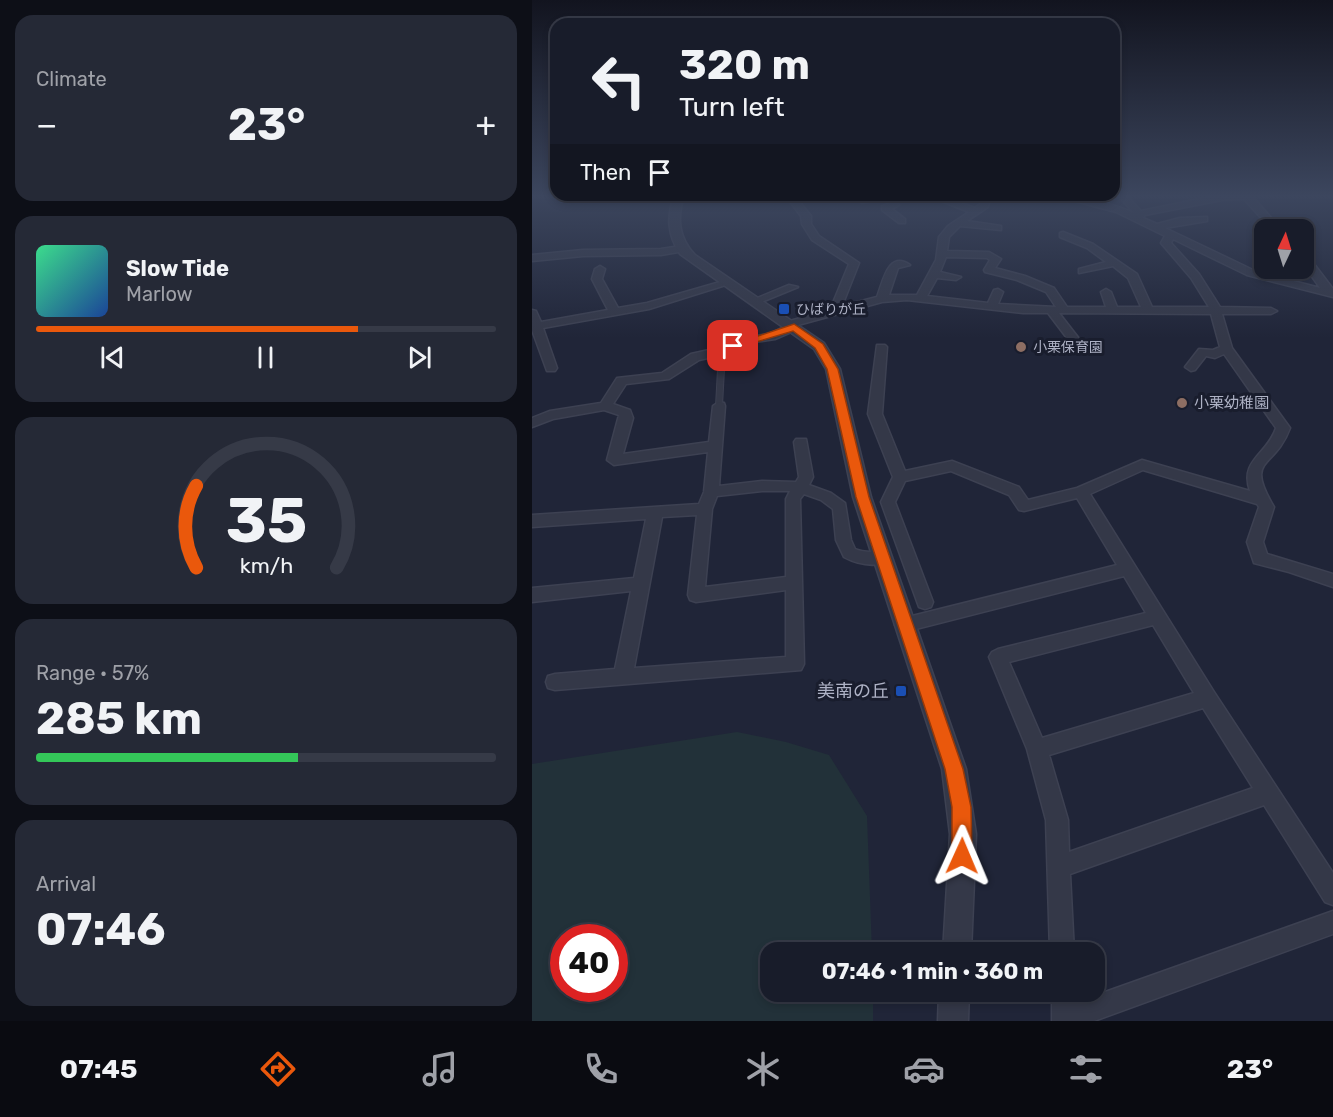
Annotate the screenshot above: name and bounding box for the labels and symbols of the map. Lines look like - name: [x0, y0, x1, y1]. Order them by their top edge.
- north arrow: [1254, 219, 1314, 279]
- place label: ひばりが丘: [796, 301, 866, 318]
- marker: ひばりが丘: [777, 302, 791, 316]
- pin: [707, 320, 758, 371]
- place label: 小栗保育園: [1033, 339, 1103, 356]
- marker: 小栗保育園: [1014, 340, 1028, 354]
- place label: 小栗幼稚園: [1194, 394, 1269, 412]
- marker: 小栗幼稚園: [1175, 396, 1189, 410]
- place label: 美南の丘: [817, 680, 889, 702]
- marker: 美南の丘: [894, 684, 908, 698]
- position arrow: [930, 824, 994, 888]
- speed limit sign: 40: [550, 924, 628, 1002]

